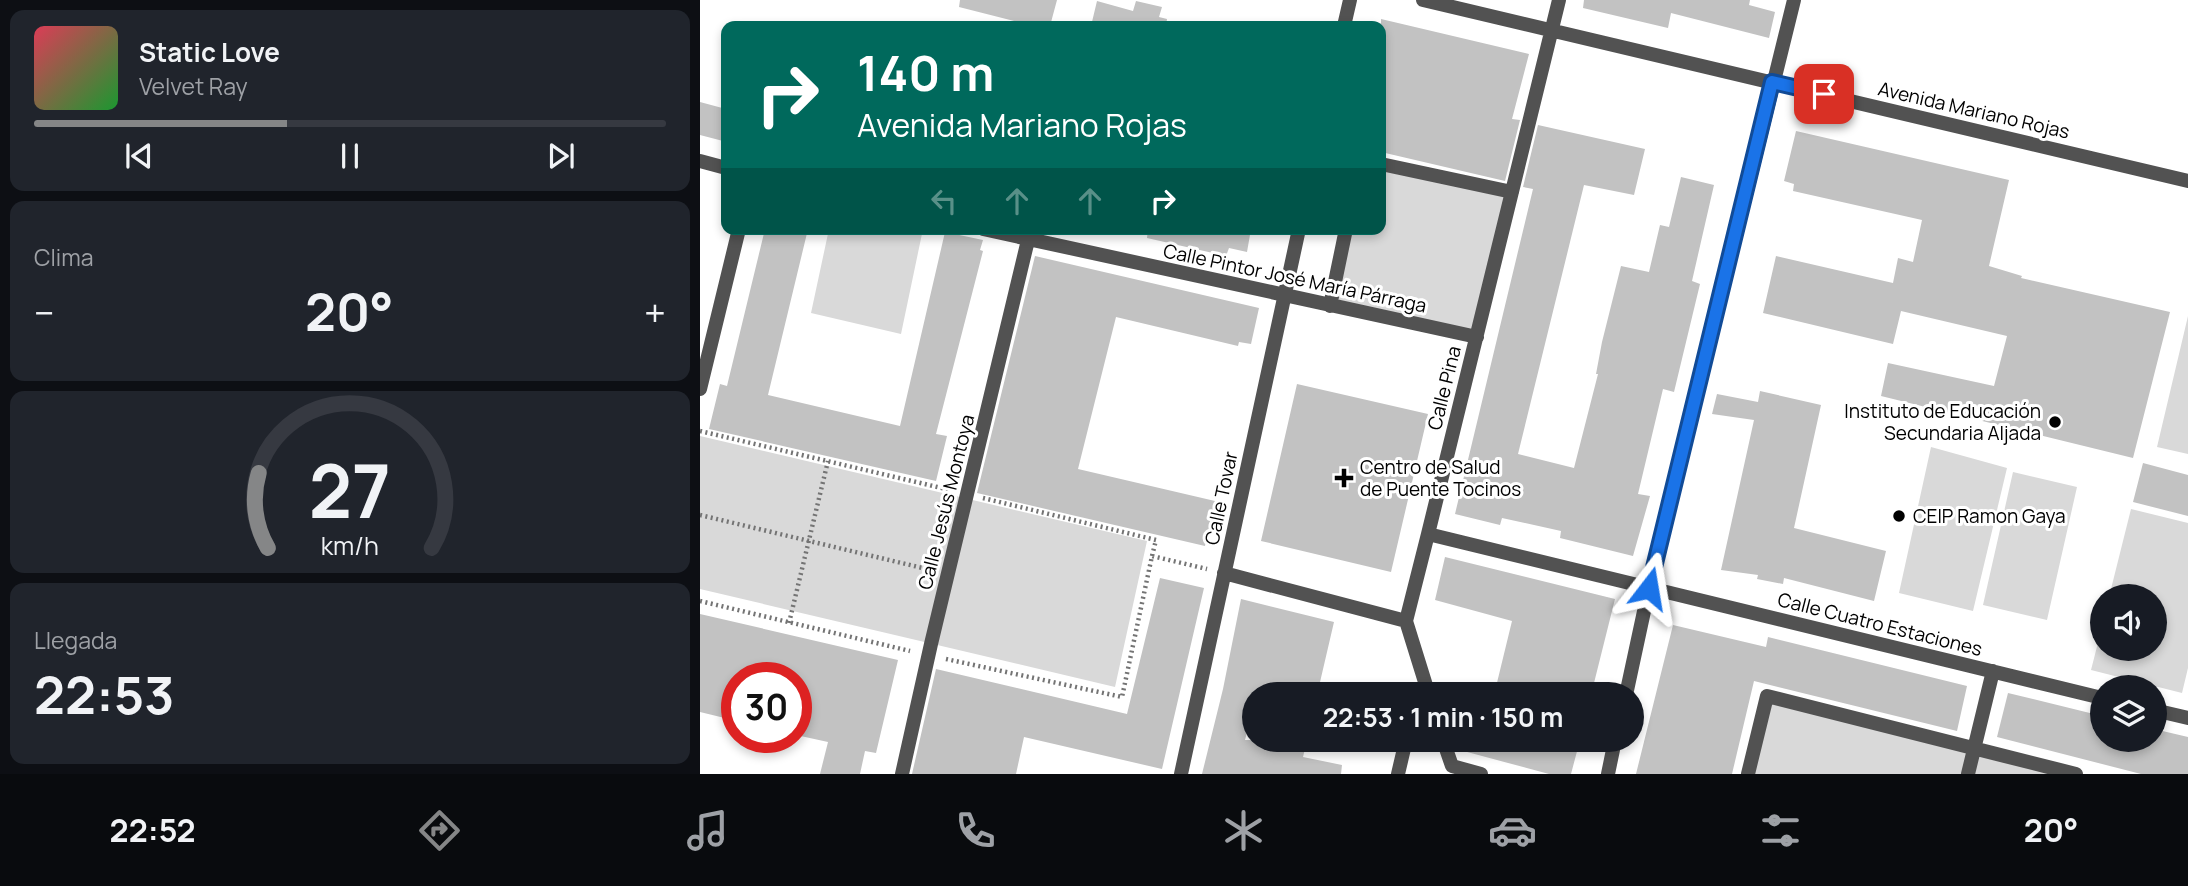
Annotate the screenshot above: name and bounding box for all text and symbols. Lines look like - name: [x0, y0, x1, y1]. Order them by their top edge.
- text: Static Love: [139, 34, 280, 70]
- text: 140 m: [857, 39, 994, 106]
- icon: right: [742, 49, 833, 140]
- pin: [1794, 64, 1854, 124]
- text: Velvet Ray: [139, 70, 248, 102]
- icon: arrive: [1805, 75, 1843, 113]
- street label: Avenida Mariano Rojas: [1876, 75, 2072, 145]
- text: Avenida Mariano Rojas: [857, 103, 1187, 147]
- icon: previous: [120, 137, 158, 175]
- icon: pause: [331, 137, 369, 175]
- icon: next: [542, 137, 580, 175]
- icon: left: [925, 182, 963, 220]
- icon: ahead: [998, 182, 1036, 220]
- icon: ahead: [1071, 182, 1109, 220]
- icon: right: [1144, 182, 1182, 220]
- street label: Calle Pintor José María Párraga: [1161, 237, 1429, 319]
- text: Clima: [34, 241, 93, 273]
- text: 20°: [305, 276, 394, 347]
- text: −: [34, 286, 55, 338]
- text: +: [644, 286, 666, 338]
- street label: Calle Pina: [1421, 343, 1467, 433]
- place label: Instituto de Educación Secundaria Aljada: [1844, 398, 2041, 446]
- street label: Calle Jesús Montoya: [912, 412, 980, 592]
- marker: Instituto de Educación Secundaria Aljada: [2047, 414, 2063, 430]
- text: 27: [309, 441, 391, 541]
- street label: Calle Tovar: [1198, 449, 1244, 547]
- place label: Centro de Salud de Puente Tocinos: [1360, 454, 1521, 502]
- marker: Centro de Salud de Puente Tocinos: [1334, 468, 1354, 488]
- place label: CEIP Ramon Gaya: [1913, 503, 2066, 529]
- marker: CEIP Ramon Gaya: [1891, 508, 1907, 524]
- text: km/h: [321, 528, 379, 563]
- position arrow: [1612, 551, 1686, 625]
- map controls: [2090, 584, 2167, 752]
- button: sound: [2090, 584, 2167, 661]
- street label: Calle Cuatro Estaciones: [1775, 586, 1985, 662]
- text: Llegada: [34, 624, 117, 656]
- text: 22:53: [34, 659, 174, 730]
- speed limit sign: 30: [721, 662, 812, 753]
- button: layers: [2090, 675, 2167, 752]
- text: 22:53 · 1 min · 150 m: [1323, 699, 1563, 735]
- icon: directions: [415, 806, 464, 855]
- icon: music: [683, 806, 732, 855]
- icon: phone: [951, 806, 1000, 855]
- icon: climate: [1219, 806, 1268, 855]
- icon: car: [1488, 806, 1537, 855]
- icon: filters: [1756, 806, 1805, 855]
- text: 22:52: [110, 808, 196, 852]
- text: 20°: [2024, 808, 2078, 852]

